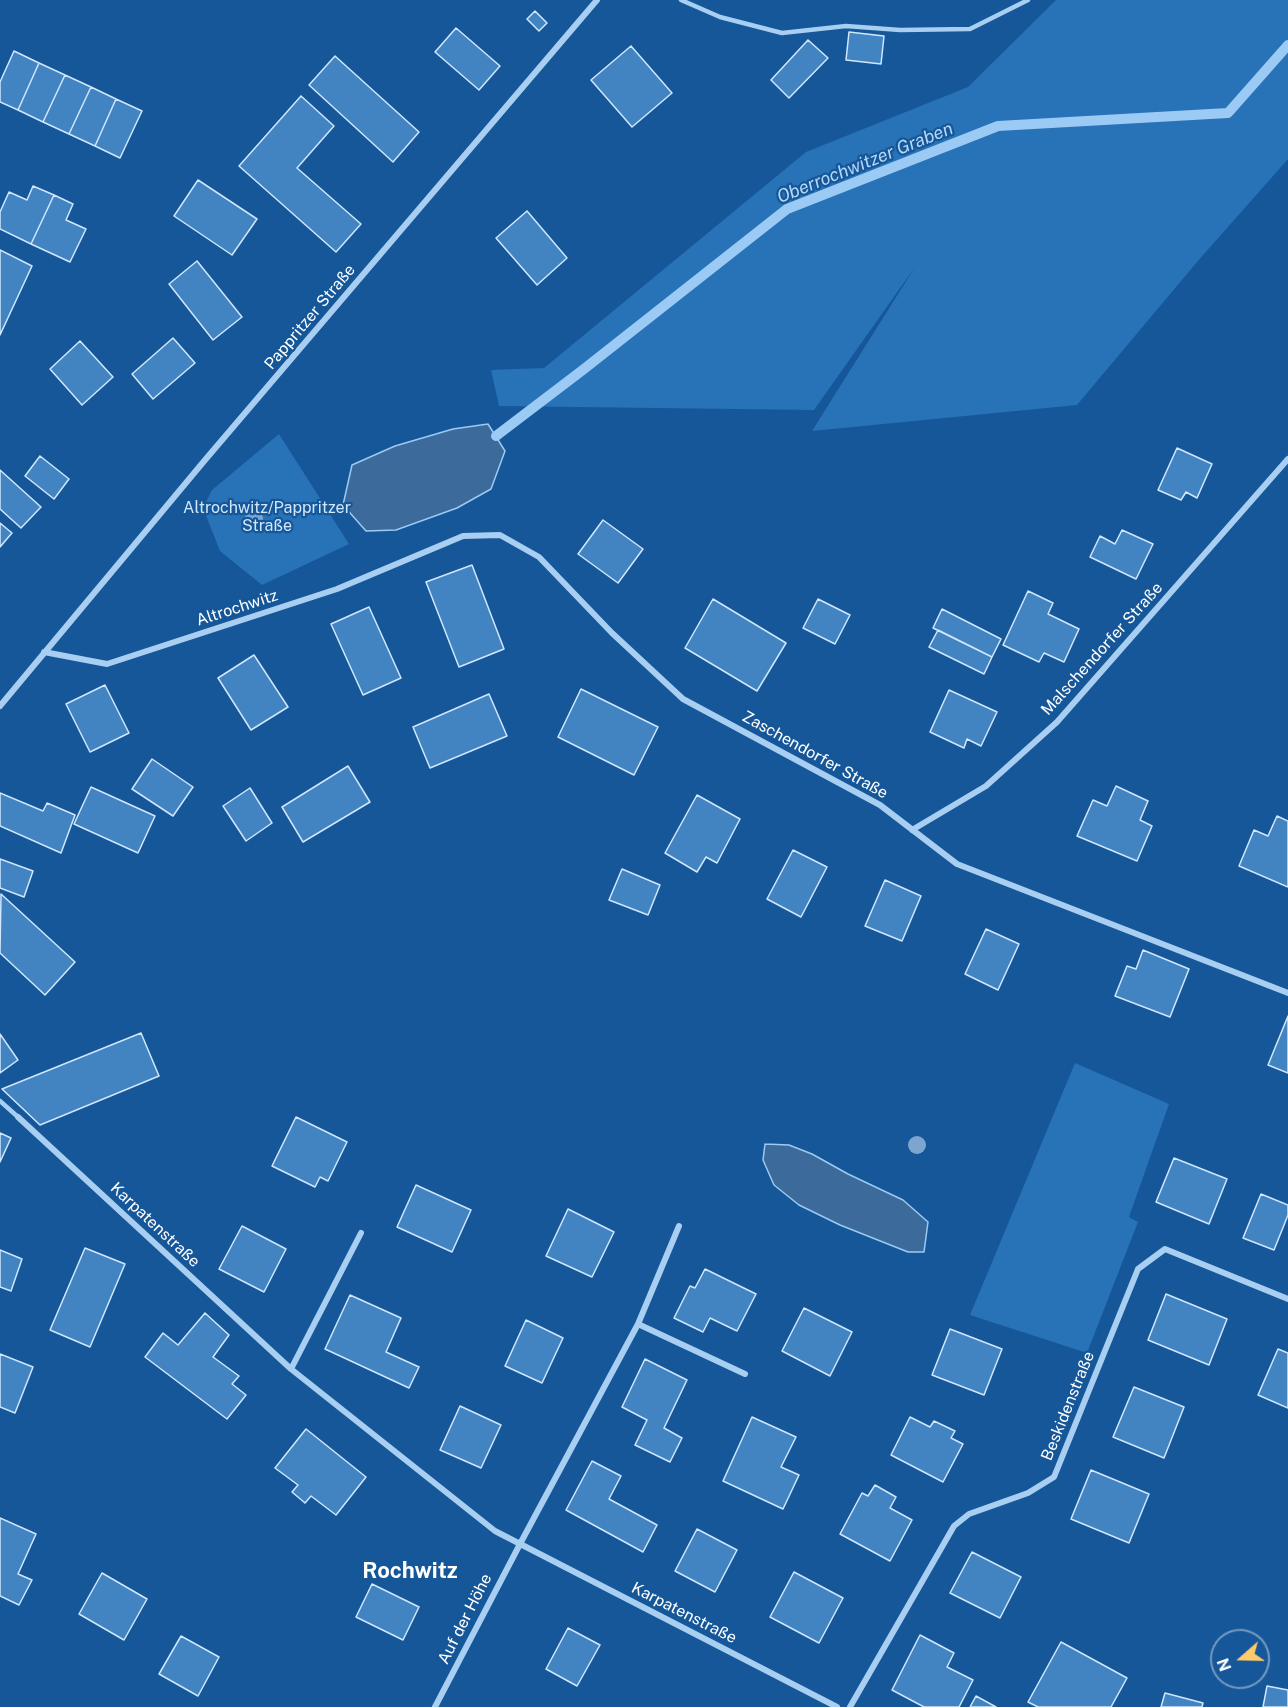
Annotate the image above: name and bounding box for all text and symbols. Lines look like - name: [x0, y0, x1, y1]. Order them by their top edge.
- water label: Oberrochwitzer Graben: [774, 118, 956, 208]
- street label: Pappritzer Straße: [261, 261, 359, 373]
- park label: Altrochwitz/Pappritzer Straße: [183, 498, 351, 536]
- street label: Malschendorfer Straße: [1037, 579, 1167, 719]
- street label: Altrochwitz: [194, 586, 280, 630]
- street label: Zaschendorfer Straße: [739, 707, 891, 803]
- street label: Karpatenstraße: [106, 1179, 204, 1271]
- street label: Beskidenstraße: [1037, 1349, 1099, 1463]
- district label: Rochwitz: [362, 1558, 458, 1584]
- street label: Auf der Höhe: [434, 1571, 496, 1667]
- street label: Karpatenstraße: [628, 1578, 740, 1648]
- north arrow: [1210, 1629, 1270, 1689]
- text: N: [1213, 1656, 1236, 1674]

